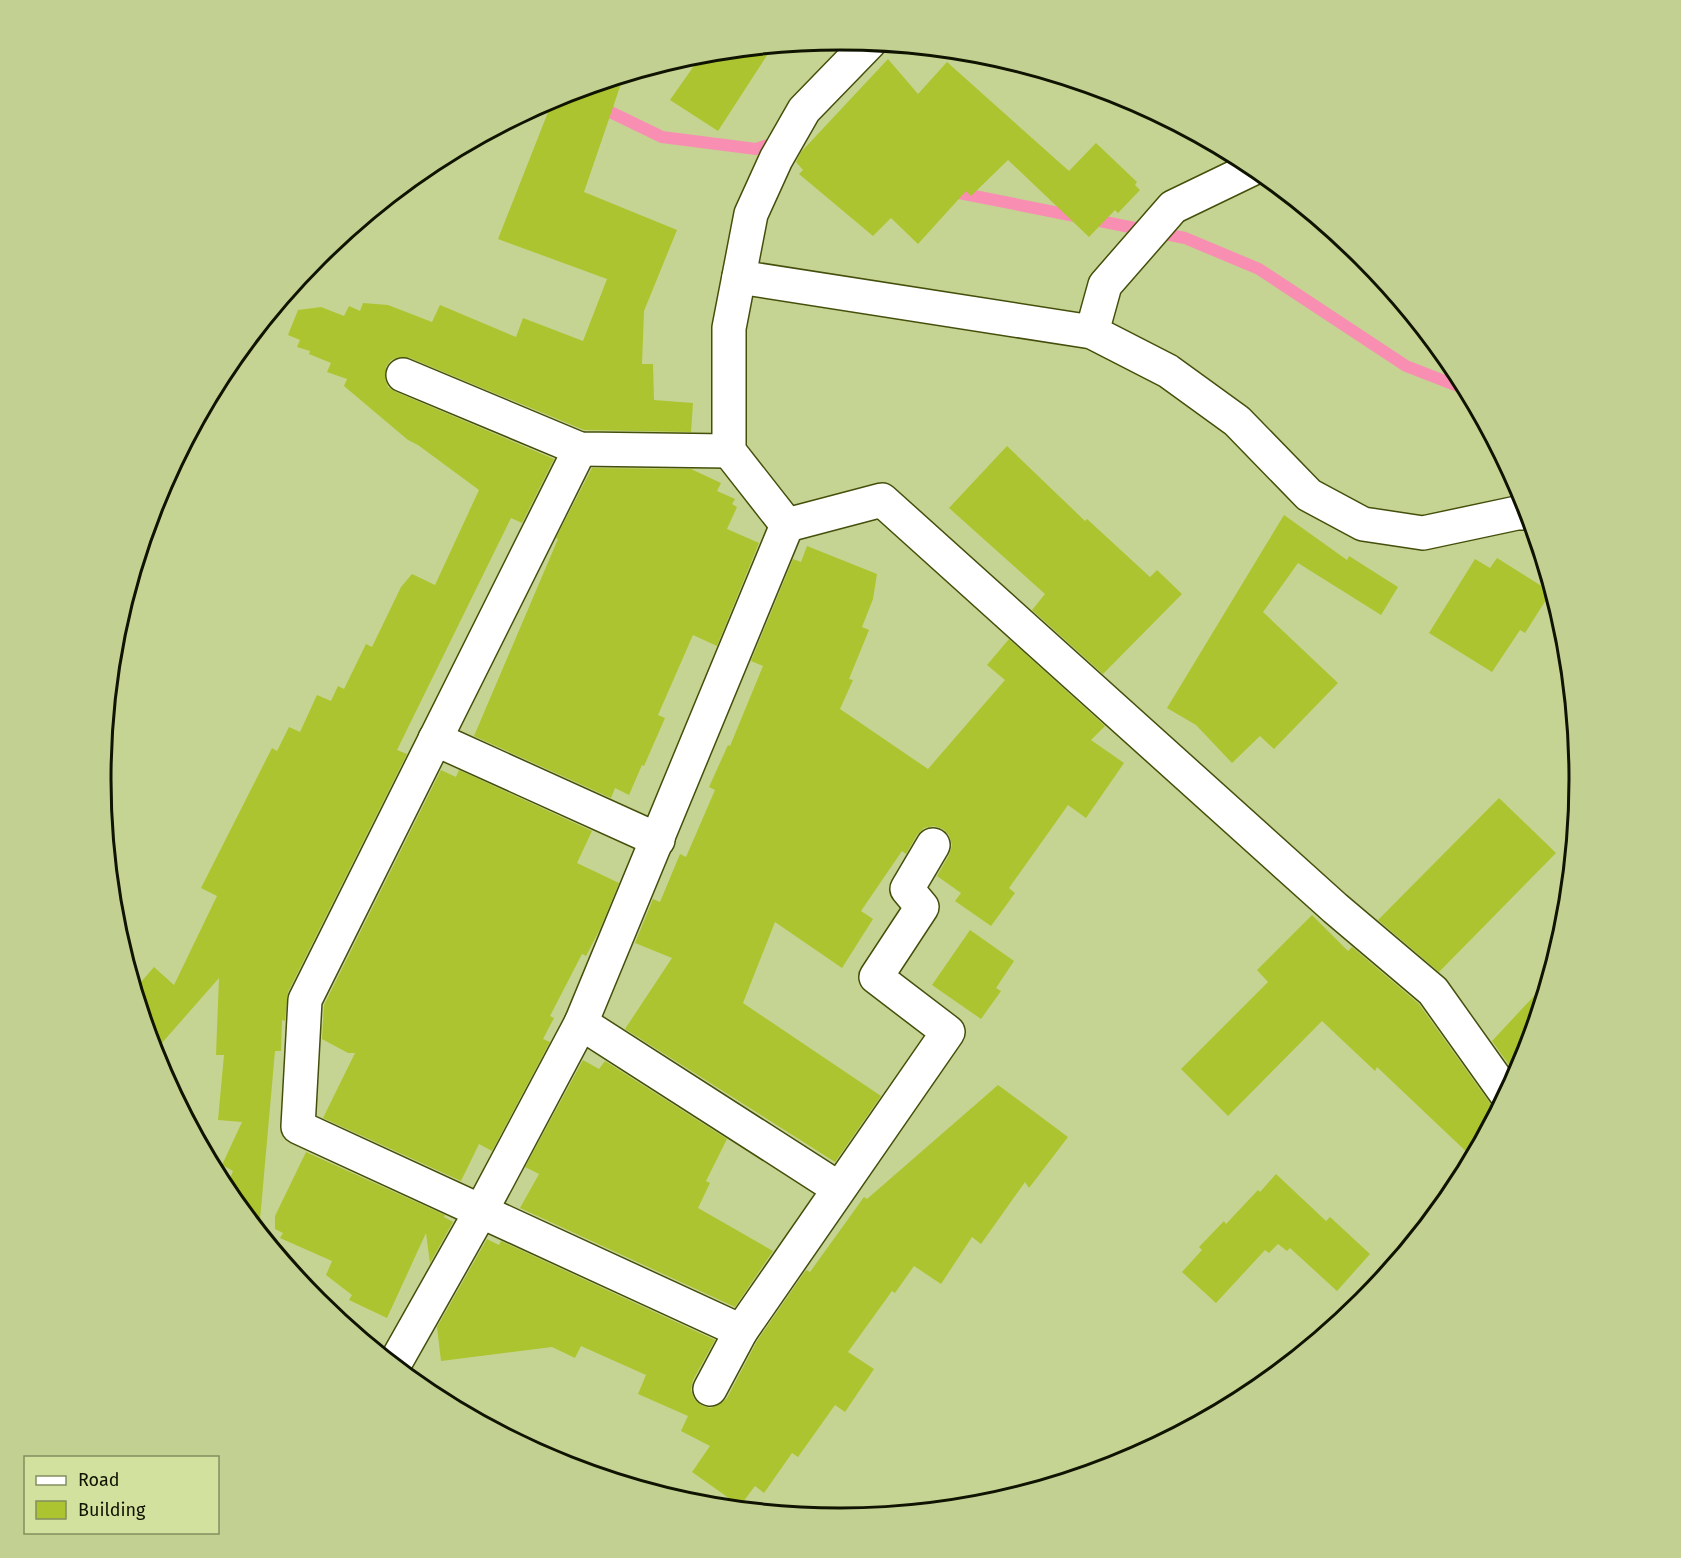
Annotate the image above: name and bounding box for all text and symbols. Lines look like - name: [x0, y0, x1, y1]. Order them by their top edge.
- legend: [24, 1456, 219, 1534]
- text: Road: [78, 1469, 120, 1491]
- text: Building: [78, 1499, 146, 1521]

